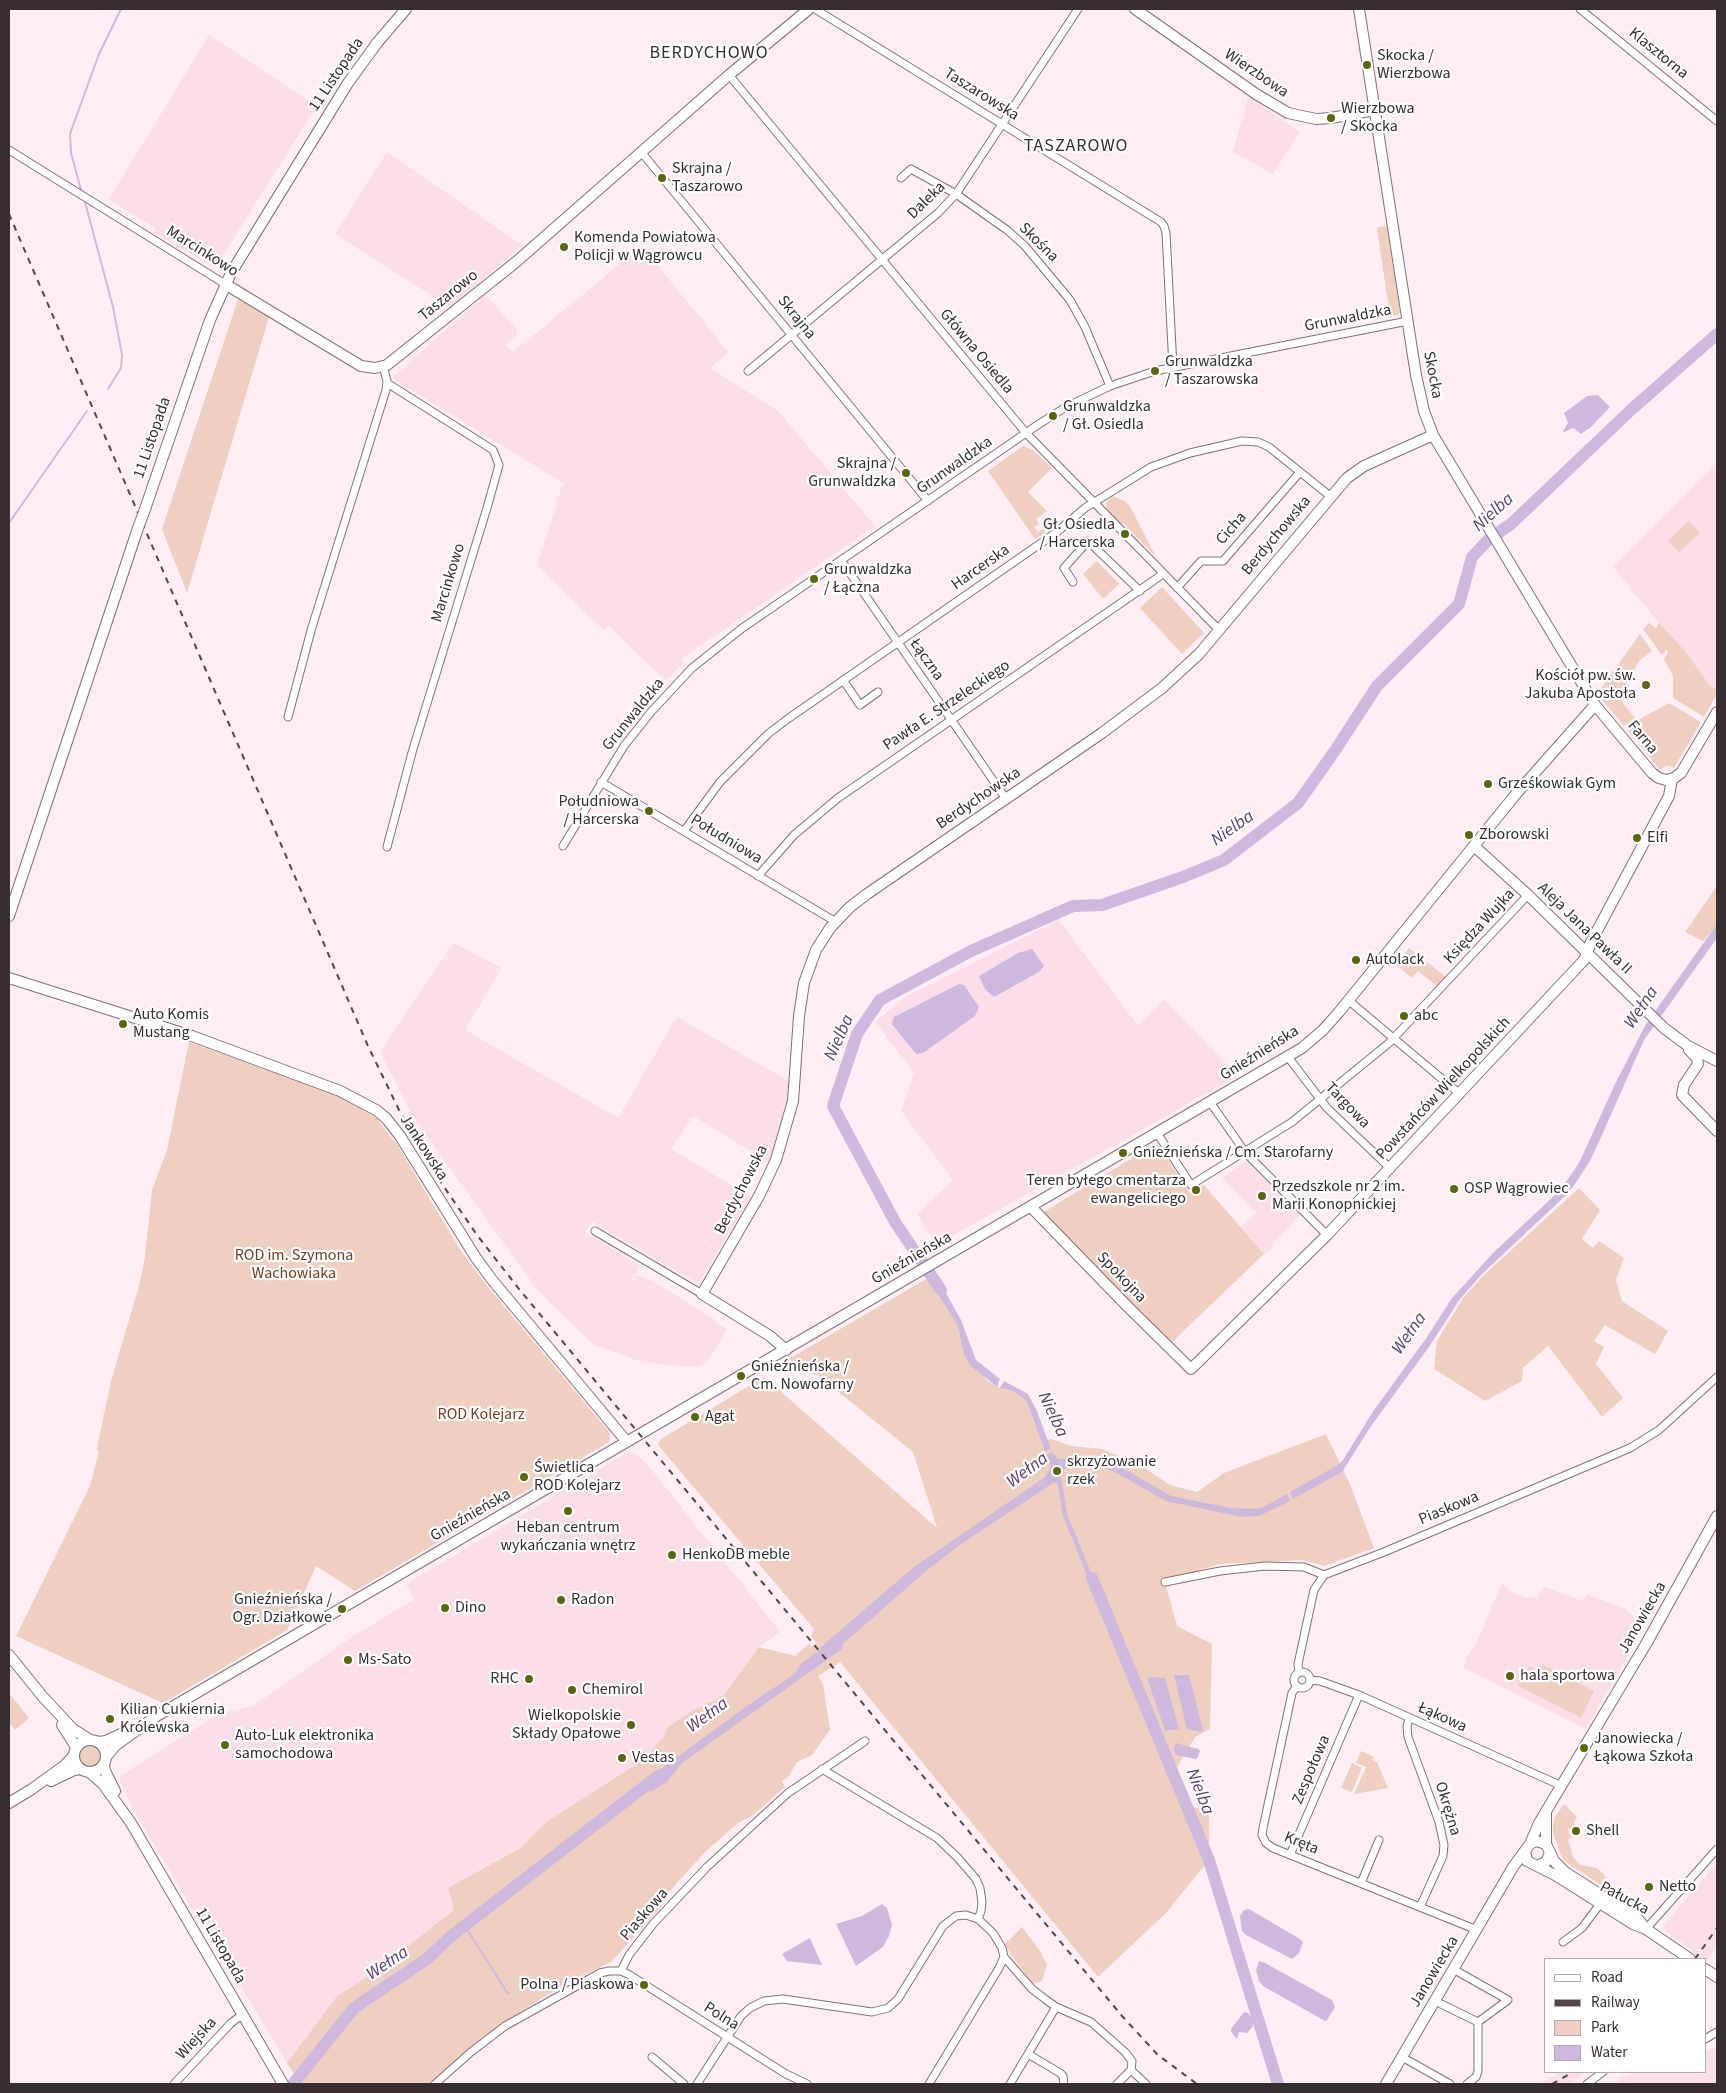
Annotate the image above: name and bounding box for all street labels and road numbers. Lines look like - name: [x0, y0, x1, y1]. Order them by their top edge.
- street label: Klasztorna: [1624, 24, 1692, 84]
- street label: 11 Listopada: [305, 35, 369, 115]
- street label: Wierzbowa: [1220, 45, 1292, 103]
- street label: Taszarowska: [940, 64, 1022, 126]
- street label: Daleka: [904, 178, 950, 224]
- street label: Skośna: [1014, 219, 1062, 267]
- street label: Marcinkowo: [162, 222, 242, 282]
- street label: Taszarowo: [415, 266, 483, 326]
- street label: Skrajna: [773, 292, 819, 344]
- street label: Grunwaldzka: [1303, 301, 1393, 337]
- street label: Główna Osiedla: [935, 306, 1017, 398]
- street label: Skocka: [1418, 350, 1446, 400]
- street label: 11 Listopada: [130, 395, 176, 481]
- street label: Grunwaldzka: [914, 433, 996, 499]
- street label: Berdychowska: [1238, 492, 1316, 580]
- street label: Cicha: [1213, 509, 1251, 549]
- street label: Marcinkowo: [428, 541, 470, 625]
- street label: Harcerska: [948, 541, 1014, 595]
- street label: Łączna: [905, 635, 947, 685]
- street label: Pawła E. Strzeleckiego: [880, 656, 1014, 756]
- street label: Grunwaldzka: [599, 675, 669, 755]
- street label: Farna: [1622, 717, 1662, 759]
- street label: Berdychowska: [933, 764, 1025, 834]
- street label: Południowa: [687, 811, 765, 869]
- street label: Aleja Jana Pawła II: [1533, 879, 1635, 979]
- street label: Księdza Wujka: [1440, 886, 1520, 968]
- street label: Powstańców Wielkopolskich: [1373, 1014, 1515, 1164]
- street label: Gnieźnieńska: [1217, 1022, 1303, 1086]
- street label: Targowa: [1320, 1079, 1374, 1133]
- street label: Jankowska: [395, 1111, 451, 1185]
- street label: Berdychowska: [711, 1142, 773, 1238]
- street label: Gnieźnieńska: [869, 1228, 955, 1290]
- street label: Spokojna: [1092, 1249, 1150, 1307]
- street label: Gnieźnieńska: [428, 1485, 514, 1547]
- street label: Piaskowa: [1416, 1488, 1482, 1530]
- street label: Janowiecka: [1615, 1579, 1671, 1657]
- street label: Łąkowa: [1414, 1699, 1470, 1737]
- street label: Zespołowa: [1289, 1733, 1335, 1807]
- street label: Okrężna: [1430, 1780, 1464, 1838]
- street label: Kręta: [1281, 1828, 1321, 1860]
- street label: Pałucka: [1596, 1878, 1652, 1920]
- street label: Piaskowa: [617, 1885, 673, 1945]
- street label: 11 Listopada: [191, 1905, 249, 1987]
- street label: Janowiecka: [1406, 1933, 1464, 2011]
- street label: Polna: [700, 1999, 742, 2035]
- street label: Wiejska: [173, 2014, 221, 2064]

